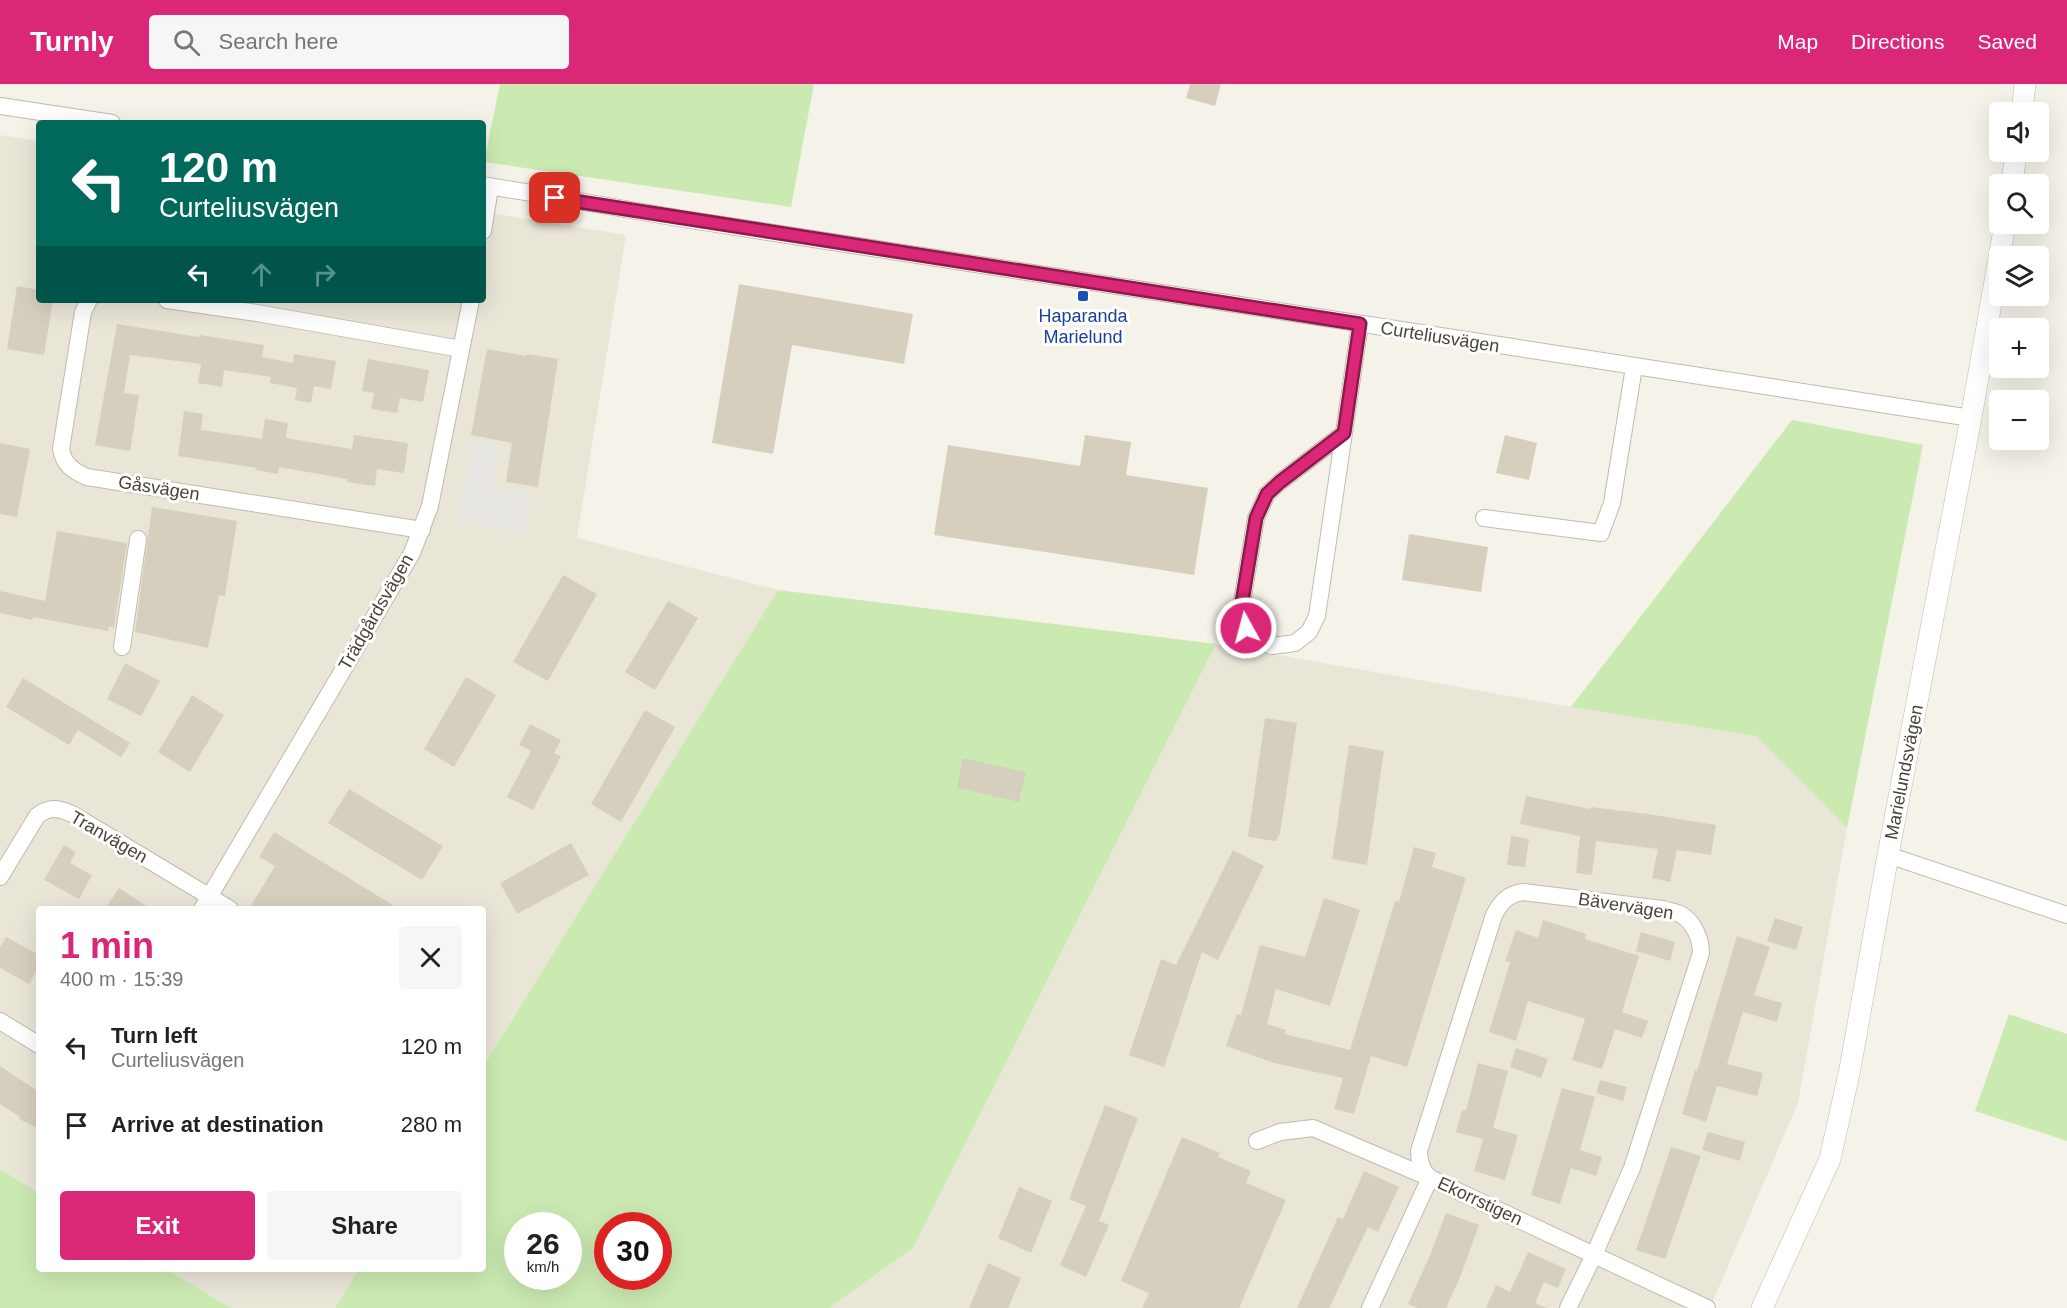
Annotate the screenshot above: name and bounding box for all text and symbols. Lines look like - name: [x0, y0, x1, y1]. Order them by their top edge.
- search box: [149, 15, 569, 69]
- text: Turnly: [30, 26, 113, 57]
- icon: search: [170, 26, 203, 59]
- text: Search here: [218, 29, 338, 54]
- text: Map: [1777, 30, 1818, 53]
- text: Directions: [1851, 30, 1944, 53]
- text: Saved: [1977, 30, 2037, 53]
- map controls: [1989, 102, 2049, 450]
- button: sound: [1989, 102, 2049, 162]
- icon: left: [60, 144, 138, 222]
- text: 120 m: [159, 144, 278, 191]
- pin: [529, 172, 580, 223]
- button: search: [1989, 174, 2049, 234]
- icon: arrive: [538, 181, 571, 214]
- text: Curteliusvägen: [159, 193, 339, 223]
- button: layers: [1989, 246, 2049, 306]
- icon: left: [182, 258, 215, 291]
- icon: ahead: [245, 258, 278, 291]
- icon: right: [308, 258, 341, 291]
- marker: Haparanda Marielund: [1076, 289, 1090, 303]
- place label: Haparanda Marielund: [1038, 306, 1129, 347]
- street label: Curteliusvägen: [1379, 318, 1501, 356]
- button: +: [1989, 318, 2049, 378]
- button: −: [1989, 390, 2049, 450]
- street label: Gåsvägen: [117, 472, 201, 504]
- street label: Trädgårdsvägen: [335, 551, 417, 673]
- position arrow: [1214, 596, 1278, 660]
- street label: Marielundsvägen: [1881, 703, 1927, 841]
- street label: Tranvägen: [67, 807, 151, 867]
- street label: Bävervägen: [1577, 889, 1675, 923]
- text: 1 min: [60, 925, 154, 966]
- button: close: [399, 926, 462, 989]
- text: 400 m · 15:39: [60, 968, 183, 990]
- text: Turn left: [111, 1023, 197, 1048]
- icon: left: [60, 1031, 93, 1064]
- text: 120 m: [401, 1034, 462, 1059]
- text: Curteliusvägen: [111, 1049, 244, 1071]
- icon: arrive: [60, 1109, 93, 1142]
- text: Arrive at destination: [111, 1112, 324, 1137]
- text: 280 m: [401, 1112, 462, 1137]
- street label: Ekorrstigen: [1435, 1173, 1525, 1229]
- button: Exit: [60, 1191, 255, 1260]
- button: Share: [267, 1191, 462, 1260]
- speed limit sign: 30: [594, 1212, 672, 1290]
- text: 26: [526, 1227, 560, 1260]
- text: km/h: [527, 1258, 559, 1275]

